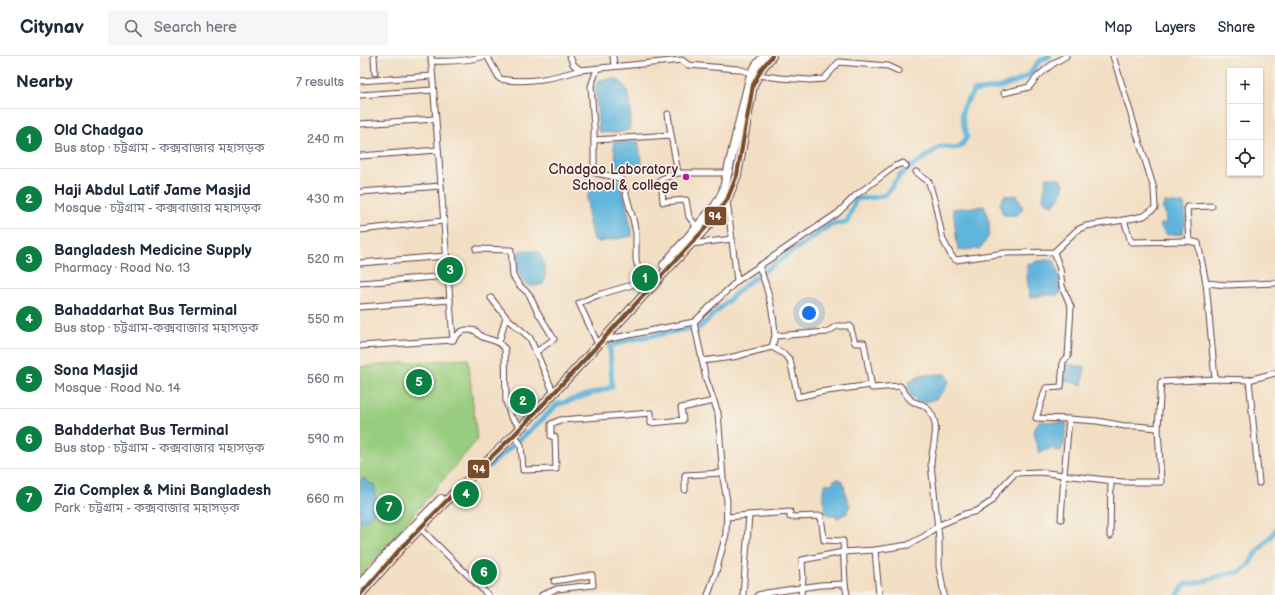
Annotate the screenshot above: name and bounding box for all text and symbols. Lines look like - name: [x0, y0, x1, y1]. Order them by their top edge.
- search box: [108, 10, 388, 46]
- text: Citynav: [20, 16, 84, 39]
- icon: search: [122, 17, 144, 39]
- text: Search here: [154, 18, 237, 37]
- text: Map: [1104, 19, 1132, 36]
- text: Layers: [1154, 19, 1196, 36]
- text: Share: [1218, 19, 1255, 36]
- map controls: [1227, 68, 1263, 176]
- button: +: [1227, 68, 1263, 104]
- text: Nearby: [16, 72, 73, 92]
- text: 7 results: [296, 74, 344, 90]
- button: −: [1227, 104, 1263, 140]
- text: Old Chadgao: [54, 121, 143, 140]
- text: 1: [26, 131, 32, 147]
- text: 240 m: [307, 131, 344, 147]
- text: Bus stop · চট্টগ্রাম - কক্সবাজার মহাসড়ক: [54, 140, 264, 156]
- button: locate: [1227, 140, 1263, 176]
- place label: Chadgao Laboratory School & college: [549, 161, 679, 194]
- marker: Chadgao Laboratory School & college: [681, 172, 691, 182]
- text: Haji Abdul Latif Jame Masjid: [54, 181, 251, 200]
- text: 2: [25, 191, 33, 207]
- text: 430 m: [306, 191, 344, 207]
- text: Mosque · চট্টগ্রাম - কক্সবাজার মহাসড়ক: [54, 200, 261, 216]
- line badge: 94: [704, 206, 727, 226]
- text: 94: [709, 210, 722, 223]
- text: Bangladesh Medicine Supply: [54, 241, 252, 260]
- text: 3: [25, 251, 33, 267]
- text: 520 m: [307, 251, 344, 267]
- pin: 3: [437, 255, 463, 285]
- text: Pharmacy · Road No. 13: [54, 260, 191, 276]
- pin: 1: [632, 263, 658, 293]
- text: Bahaddarhat Bus Terminal: [54, 301, 237, 320]
- your location: [799, 303, 819, 323]
- text: 4: [25, 311, 33, 327]
- text: 550 m: [307, 311, 344, 327]
- text: Bus stop · চট্টগ্রাম-কক্সবাজার মহাসড়ক: [54, 320, 258, 336]
- text: Sona Masjid: [54, 361, 138, 380]
- pin: 5: [406, 367, 432, 397]
- text: 5: [25, 371, 33, 387]
- text: 560 m: [307, 371, 344, 387]
- text: Mosque · Road No. 14: [54, 380, 181, 396]
- pin: 2: [510, 386, 536, 416]
- text: Bahdderhat Bus Terminal: [54, 421, 229, 440]
- text: 6: [25, 431, 33, 447]
- text: 590 m: [307, 431, 344, 447]
- text: Bus stop · চট্টগ্রাম - কক্সবাজার মহাসড়ক: [54, 440, 264, 456]
- line badge: 94: [467, 459, 490, 479]
- text: 94: [473, 463, 486, 476]
- pin: 4: [453, 479, 479, 509]
- text: Zia Complex & Mini Bangladesh: [54, 481, 271, 500]
- text: 7: [25, 491, 33, 507]
- text: 660 m: [306, 491, 344, 507]
- pin: 7: [376, 493, 402, 523]
- text: Park · চট্টগ্রাম - কক্সবাজার মহাসড়ক: [54, 500, 239, 516]
- pin: 6: [471, 557, 497, 587]

